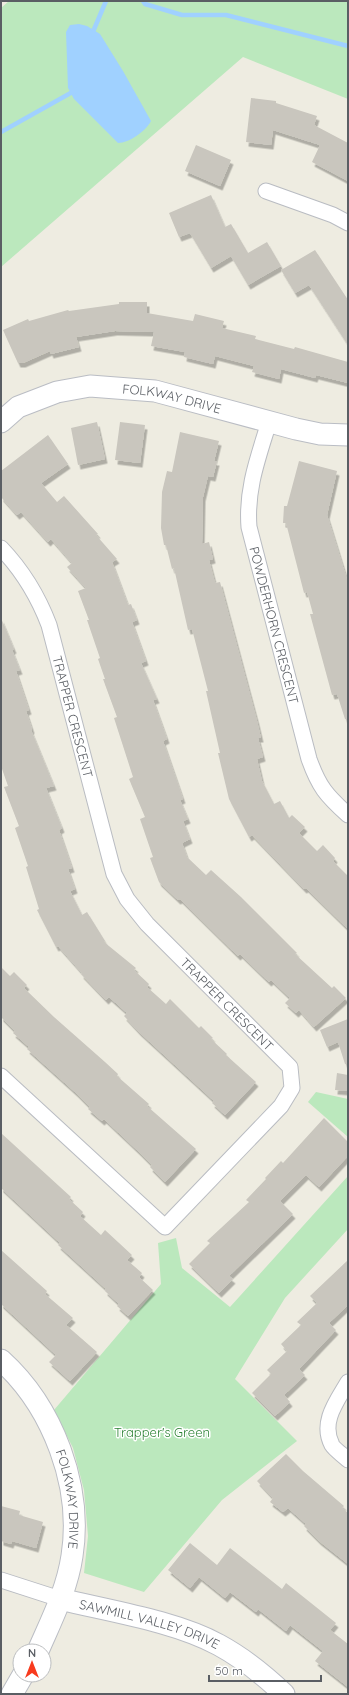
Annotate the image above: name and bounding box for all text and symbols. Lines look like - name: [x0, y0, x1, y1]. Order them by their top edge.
- street label: FOLKWAY DRIVE: [122, 381, 223, 417]
- street label: POWDERHORN CRESCENT: [246, 545, 302, 706]
- street label: TRAPPER CRESCENT: [49, 654, 97, 779]
- street label: TRAPPER CRESCENT: [177, 954, 277, 1054]
- park label: Trapper's Green: [114, 1424, 210, 1440]
- street label: FOLKWAY DRIVE: [53, 1447, 82, 1550]
- street label: SAWMILL VALLEY DRIVE: [78, 1596, 223, 1652]
- north arrow: [12, 1643, 52, 1683]
- text: N: [28, 1646, 36, 1660]
- scale bar: [209, 1657, 321, 1683]
- text: 50 m: [215, 1663, 243, 1678]

